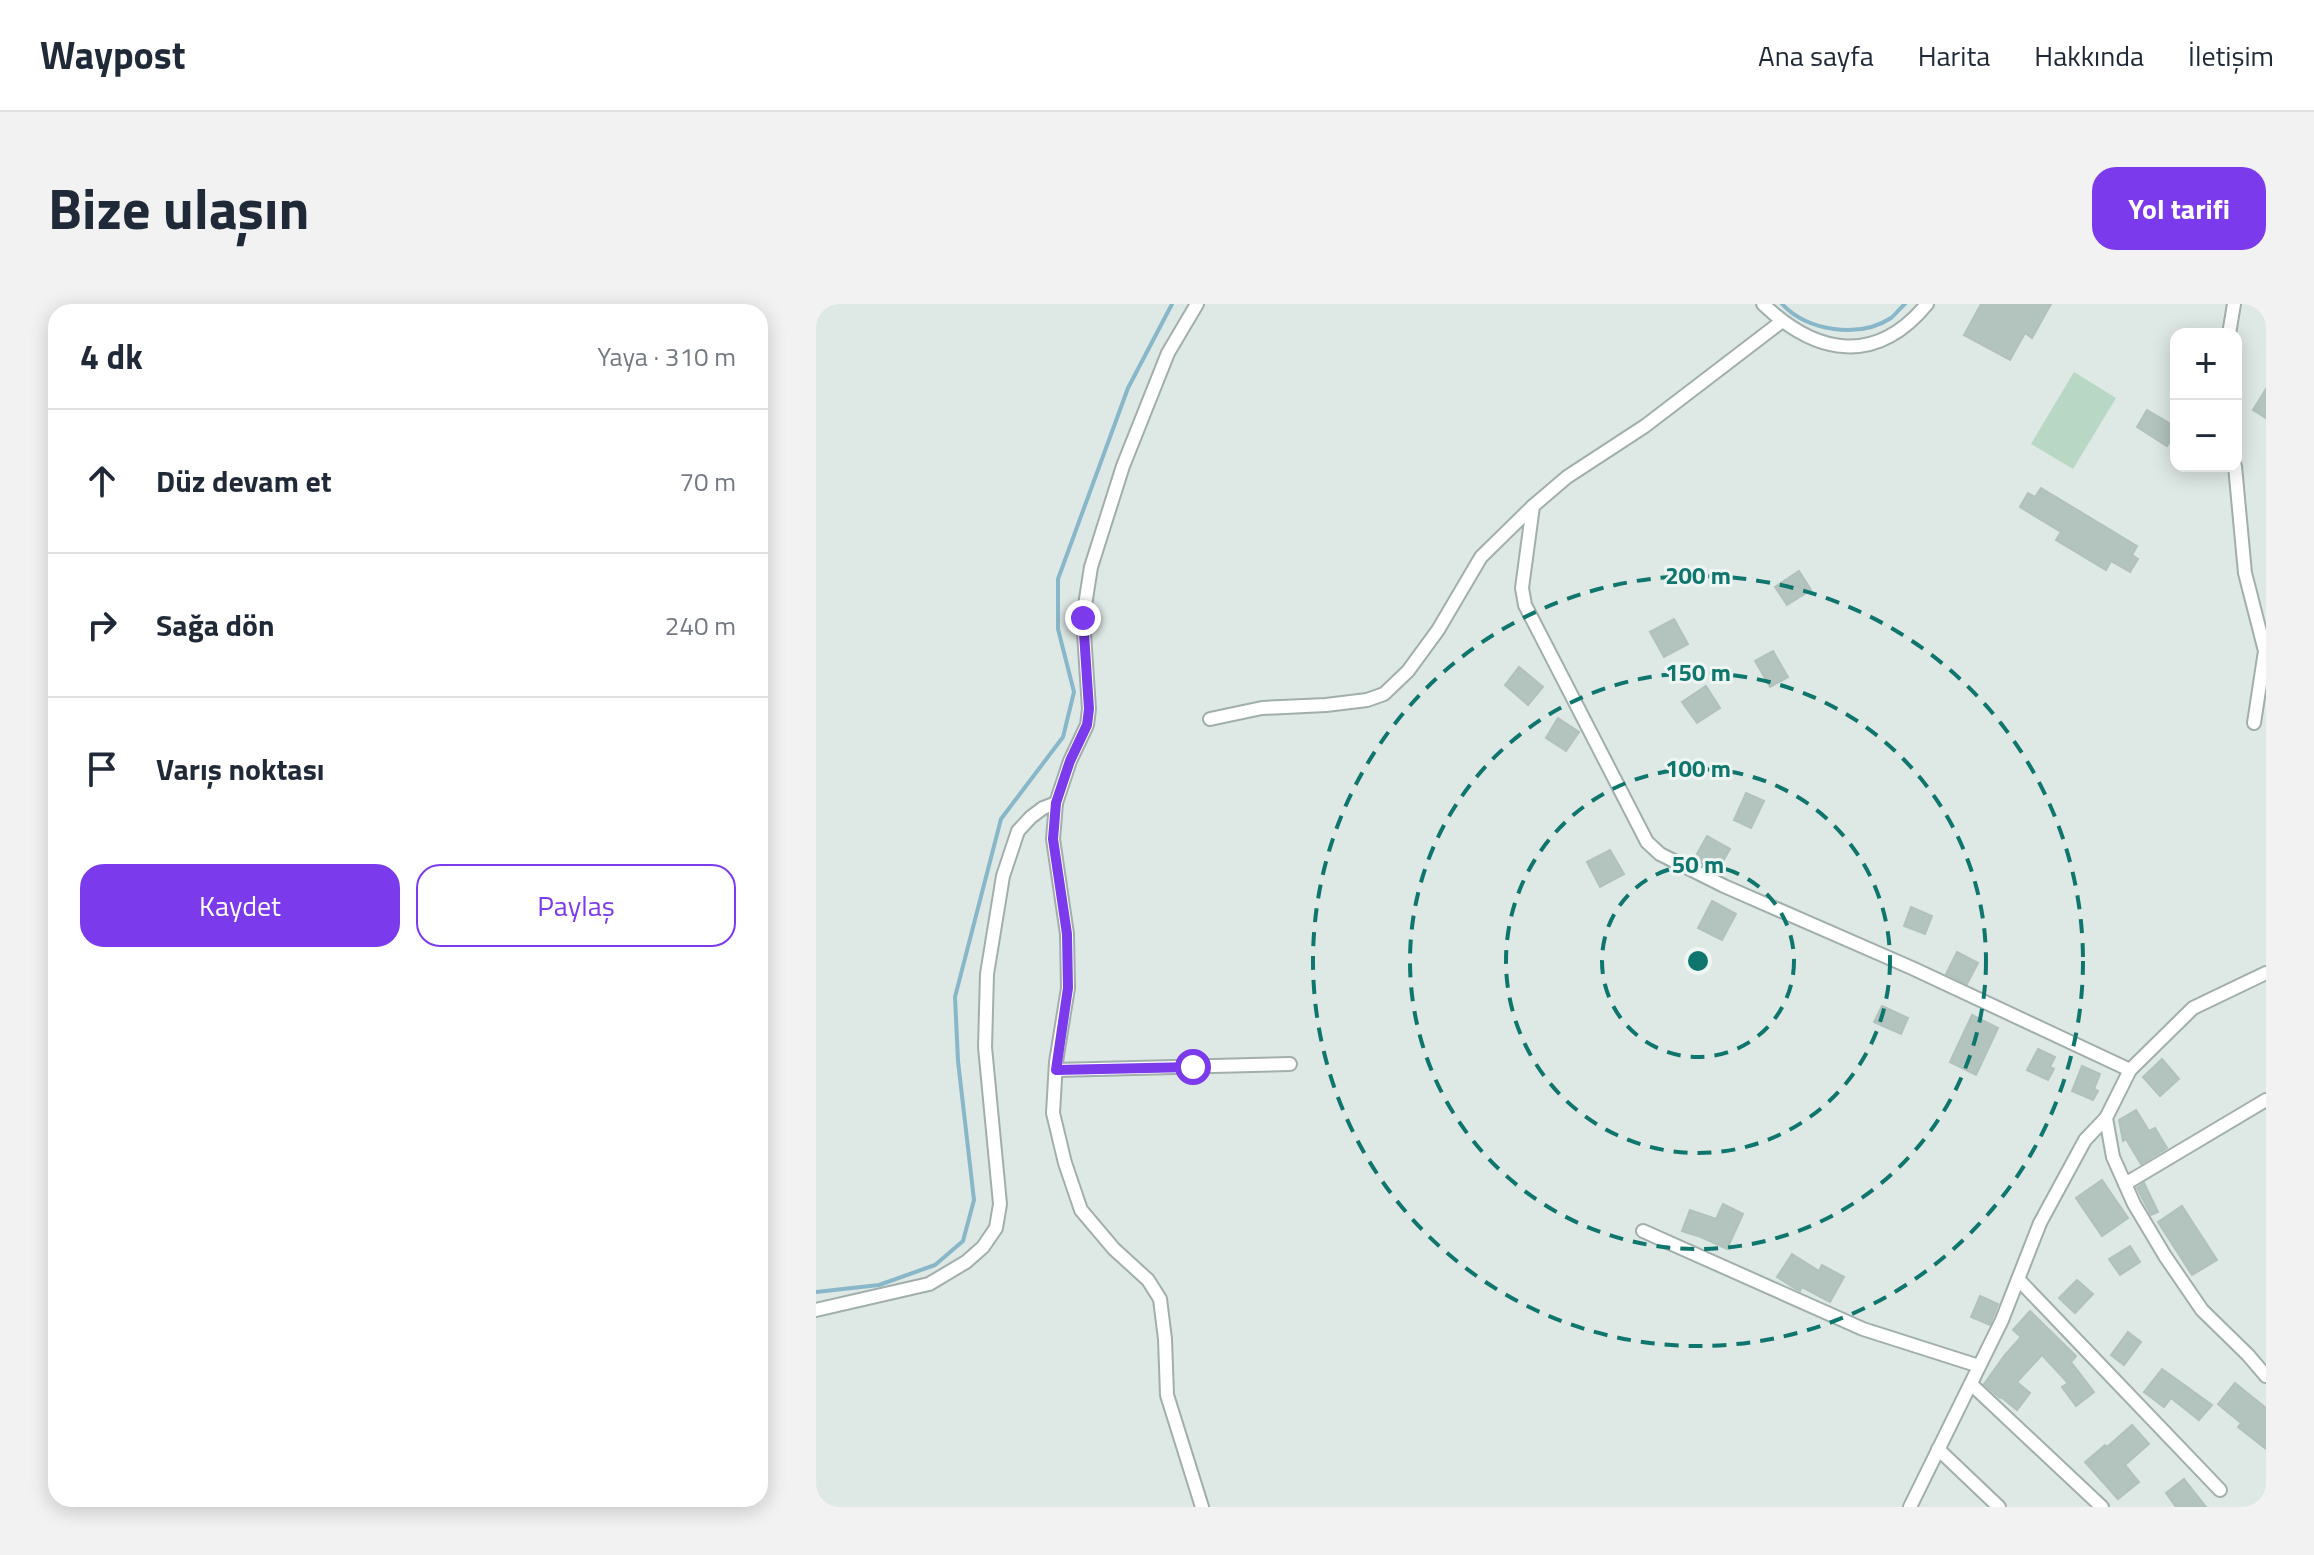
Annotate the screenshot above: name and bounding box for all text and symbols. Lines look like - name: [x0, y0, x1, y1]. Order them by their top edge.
- text: Waypost: [40, 26, 186, 84]
- text: Ana sayfa: [1758, 34, 1874, 77]
- text: Harita: [1918, 34, 1990, 77]
- text: Hakkında: [2034, 34, 2144, 77]
- text: İletişim: [2188, 34, 2274, 77]
- text: Bize ulaşın: [48, 166, 309, 251]
- button: Yol tarifi: [2092, 167, 2266, 250]
- map controls: [2170, 328, 2242, 472]
- button: +: [2170, 328, 2242, 400]
- text: 4 dk: [80, 330, 143, 382]
- text: Yaya · 310 m: [597, 337, 736, 376]
- button: −: [2170, 400, 2242, 472]
- text: Düz devam et: [156, 458, 332, 504]
- icon: ahead: [80, 459, 124, 503]
- text: 70 m: [679, 462, 736, 501]
- text: 200 m: [1665, 557, 1731, 593]
- route end: [1065, 600, 1101, 636]
- text: Sağa dön: [156, 602, 275, 648]
- icon: right: [80, 603, 124, 647]
- text: 240 m: [665, 606, 736, 645]
- text: 150 m: [1665, 654, 1731, 690]
- text: Varış noktası: [156, 746, 325, 792]
- icon: arrive: [80, 747, 124, 791]
- text: 100 m: [1665, 750, 1731, 786]
- text: 50 m: [1672, 846, 1724, 882]
- button: Kaydet: [80, 864, 400, 947]
- button: Paylaş: [416, 864, 736, 947]
- centre of rings: [1684, 947, 1712, 975]
- route start: [1175, 1049, 1211, 1085]

